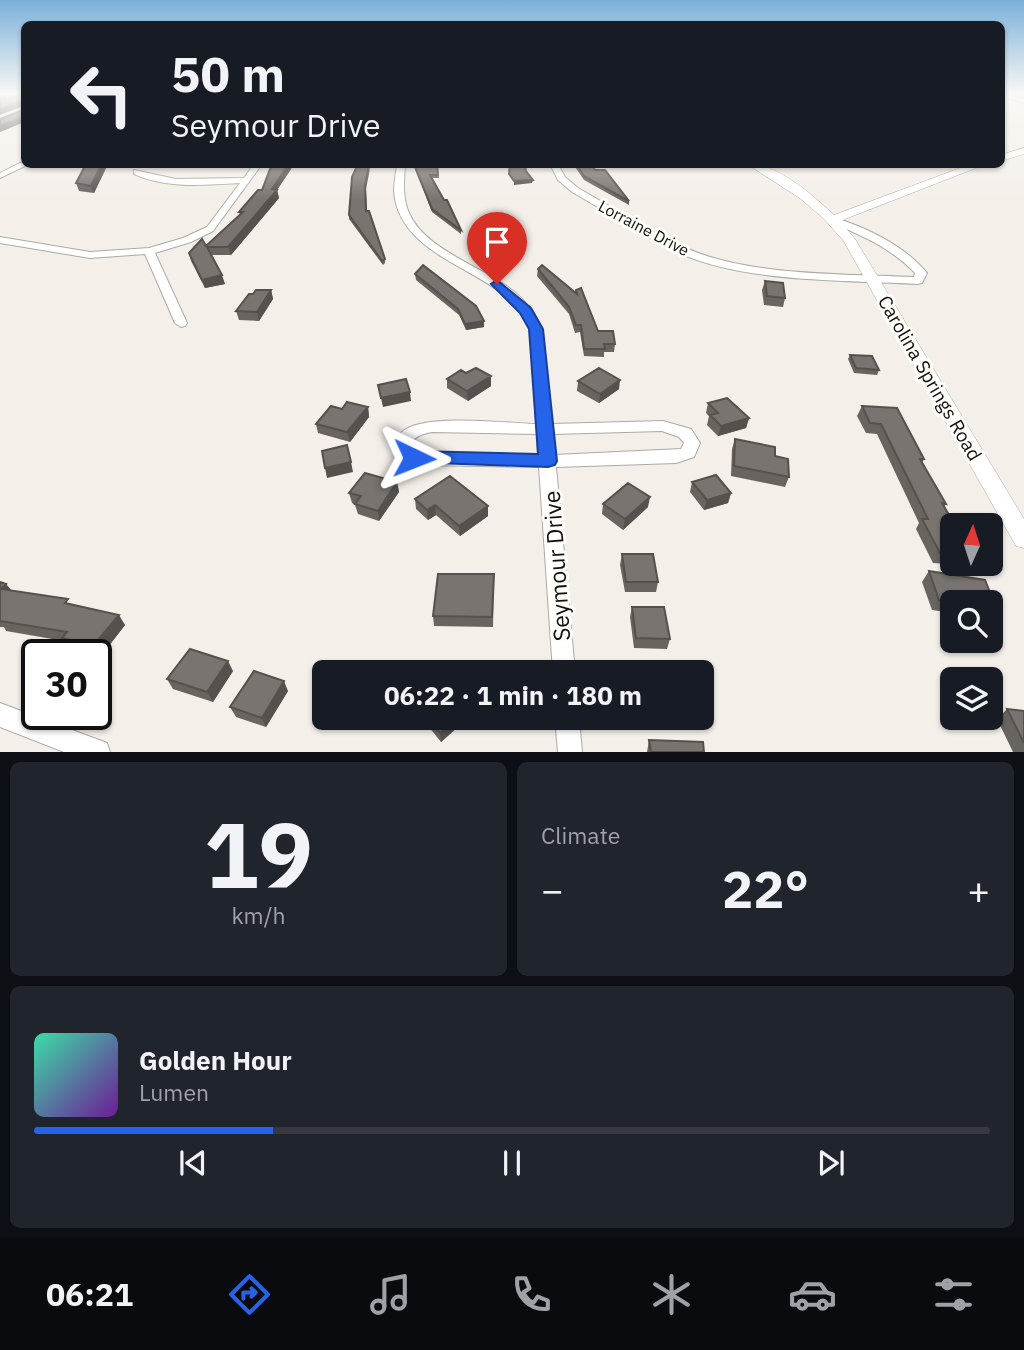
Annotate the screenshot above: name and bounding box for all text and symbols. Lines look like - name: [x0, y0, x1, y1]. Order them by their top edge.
- text: 50 m: [171, 42, 285, 105]
- icon: left: [56, 49, 147, 140]
- text: Seymour Drive: [171, 104, 381, 146]
- street label: Lorraine Drive: [595, 196, 693, 260]
- pin: [467, 212, 527, 284]
- icon: arrive: [478, 223, 516, 261]
- street label: Carolina Springs Road: [873, 291, 987, 465]
- position arrow: [377, 421, 451, 495]
- street label: Seymour Drive: [536, 490, 576, 642]
- north arrow: [940, 513, 1003, 576]
- map controls: [940, 513, 1003, 730]
- button: search: [940, 590, 1003, 653]
- speed limit sign: 30: [21, 639, 112, 730]
- button: layers: [940, 667, 1003, 730]
- text: 06:22 · 1 min · 180 m: [384, 678, 642, 712]
- text: 19: [204, 795, 313, 913]
- text: Climate: [541, 820, 620, 850]
- text: 22°: [722, 855, 809, 922]
- text: −: [541, 865, 564, 914]
- text: +: [967, 865, 990, 914]
- text: km/h: [231, 900, 286, 930]
- text: Golden Hour: [139, 1043, 292, 1077]
- text: Lumen: [139, 1077, 209, 1107]
- icon: previous: [174, 1144, 212, 1182]
- icon: pause: [493, 1144, 531, 1182]
- icon: next: [812, 1144, 850, 1182]
- icon: directions: [225, 1270, 274, 1319]
- icon: music: [366, 1270, 415, 1319]
- icon: phone: [507, 1270, 556, 1319]
- icon: climate: [647, 1270, 696, 1319]
- icon: car: [788, 1270, 837, 1319]
- icon: filters: [929, 1270, 978, 1319]
- text: 06:21: [46, 1273, 133, 1315]

